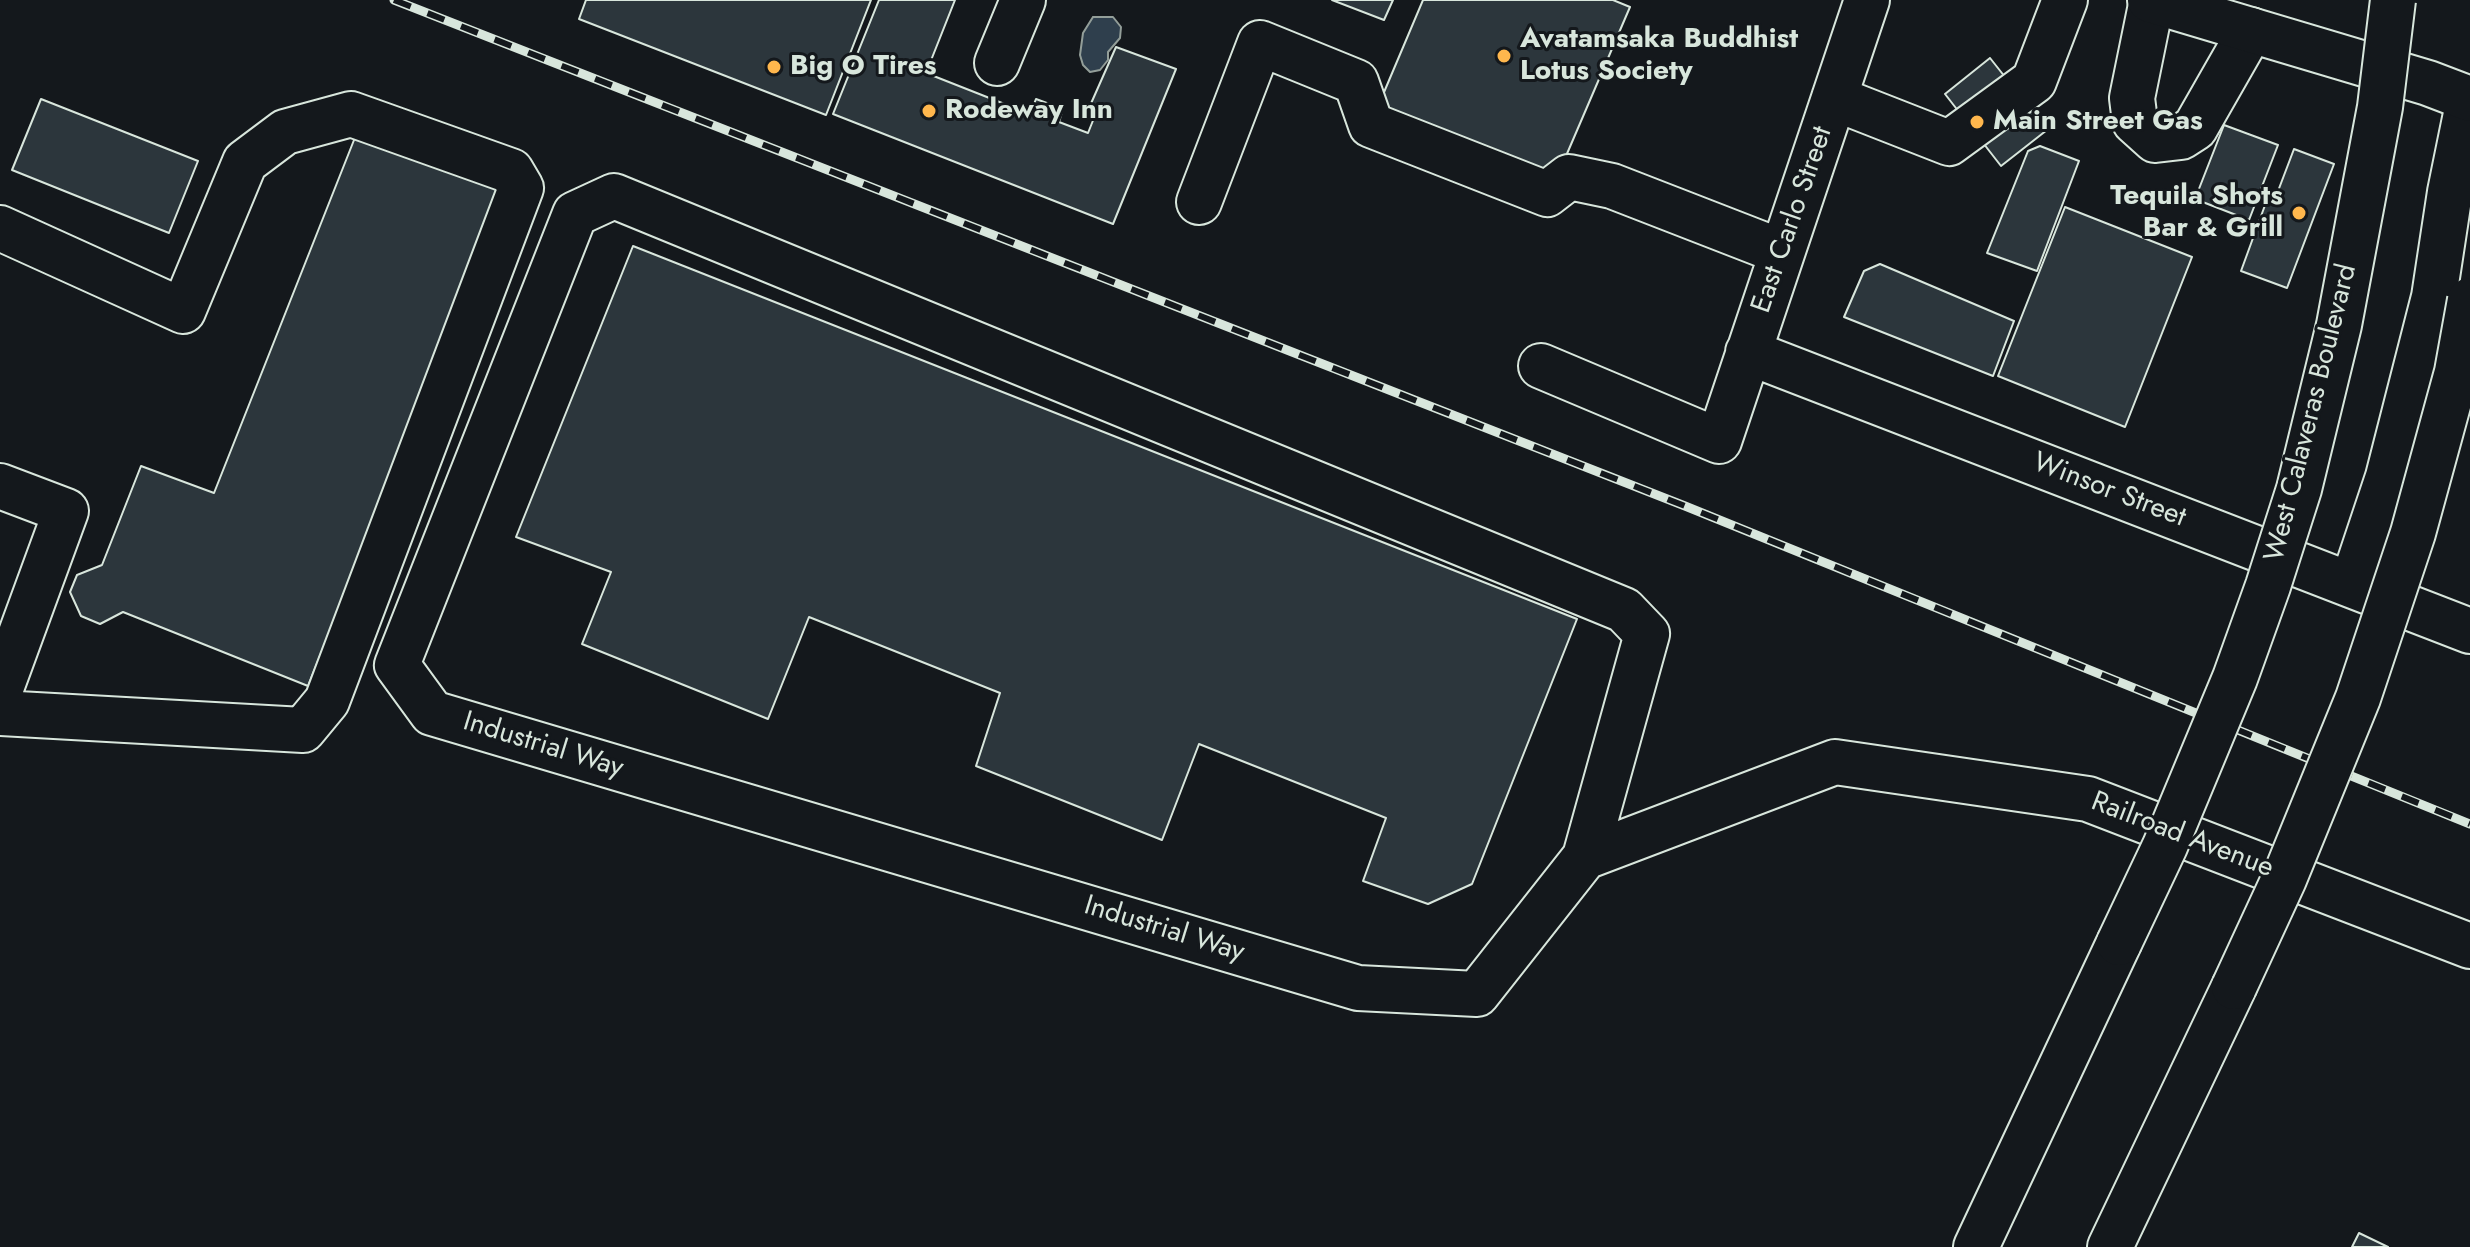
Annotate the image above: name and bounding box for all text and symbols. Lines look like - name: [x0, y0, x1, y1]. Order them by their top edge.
- place label: Avatamsaka Buddhist Lotus Society: [1520, 23, 1798, 89]
- marker: Avatamsaka Buddhist Lotus Society: [1495, 47, 1513, 65]
- place label: Big O Tires: [790, 50, 937, 84]
- marker: Big O Tires: [765, 58, 783, 76]
- place label: Rodeway Inn: [945, 94, 1113, 128]
- marker: Rodeway Inn: [920, 102, 938, 120]
- place label: Main Street Gas: [1993, 105, 2203, 139]
- marker: Main Street Gas: [1968, 113, 1986, 131]
- street label: East Carlo Street: [1745, 123, 1841, 317]
- place label: Tequila Shots Bar & Grill: [2110, 180, 2283, 246]
- marker: Tequila Shots Bar & Grill: [2290, 204, 2308, 222]
- street label: West Calaveras Boulevard: [2259, 261, 2365, 565]
- street label: Winsor Street: [2028, 446, 2190, 536]
- street label: Industrial Way: [459, 706, 627, 786]
- street label: Railroad Avenue: [2086, 786, 2278, 886]
- street label: Industrial Way: [1080, 890, 1248, 970]

